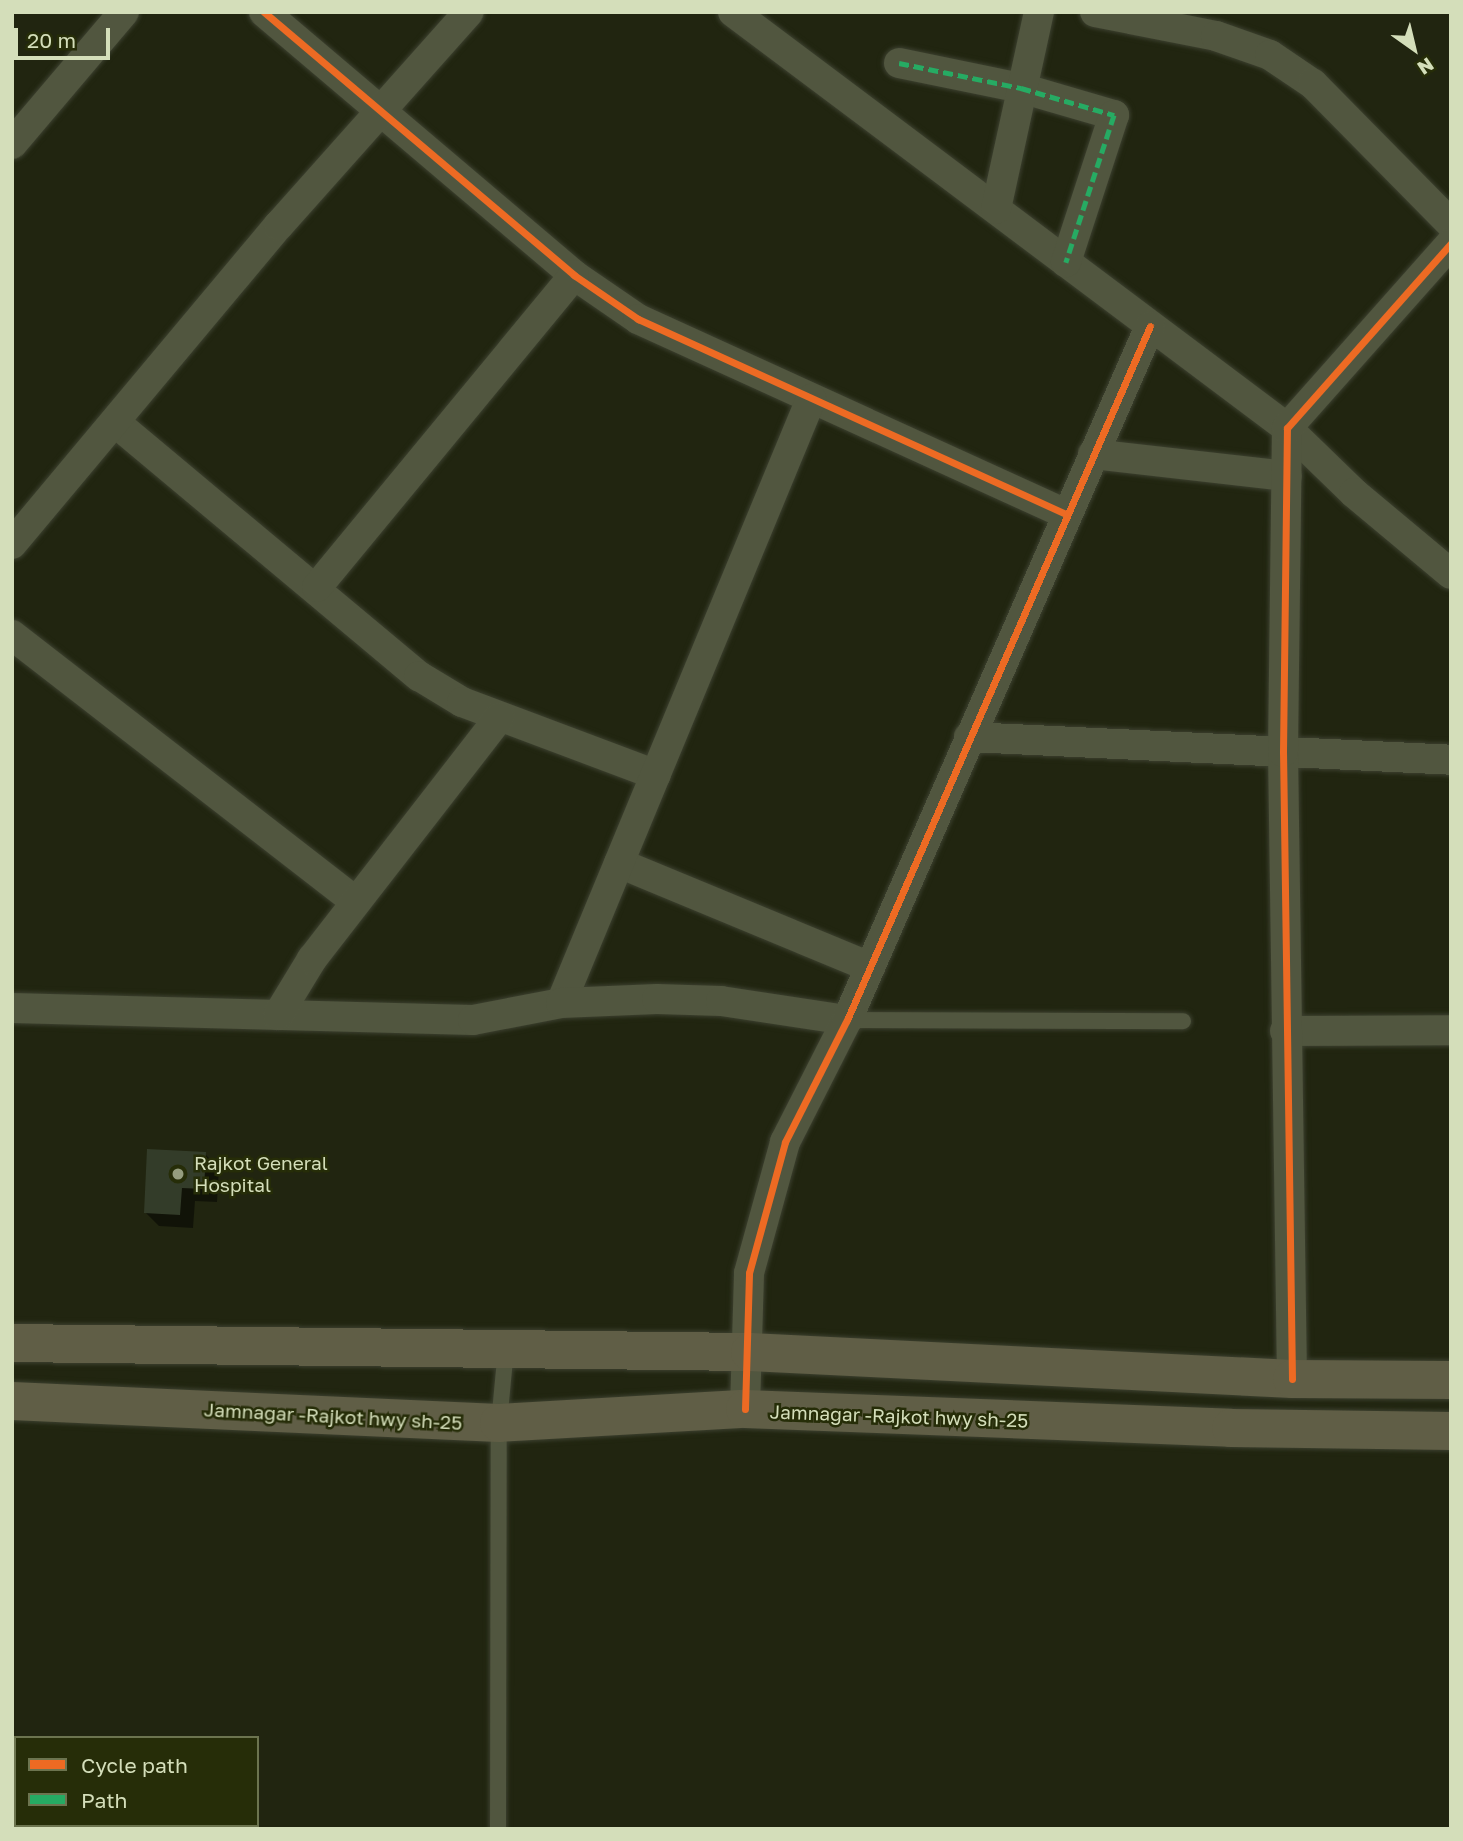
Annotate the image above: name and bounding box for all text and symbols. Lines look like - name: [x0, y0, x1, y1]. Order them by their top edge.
- scale bar: [18, 14, 114, 58]
- north arrow: [1379, 14, 1449, 84]
- text: 20 m: [27, 27, 76, 53]
- text: N: [1414, 53, 1438, 80]
- place label: Rajkot General Hospital: [194, 1152, 328, 1196]
- marker: Rajkot General Hospital: [168, 1164, 188, 1184]
- street label: Jamnagar -Rajkot hwy sh-25: [203, 1398, 463, 1434]
- street label: Jamnagar -Rajkot hwy sh-25: [769, 1400, 1029, 1432]
- legend: [14, 1736, 259, 1827]
- text: Cycle path: [81, 1752, 188, 1778]
- text: Path: [81, 1787, 128, 1813]

